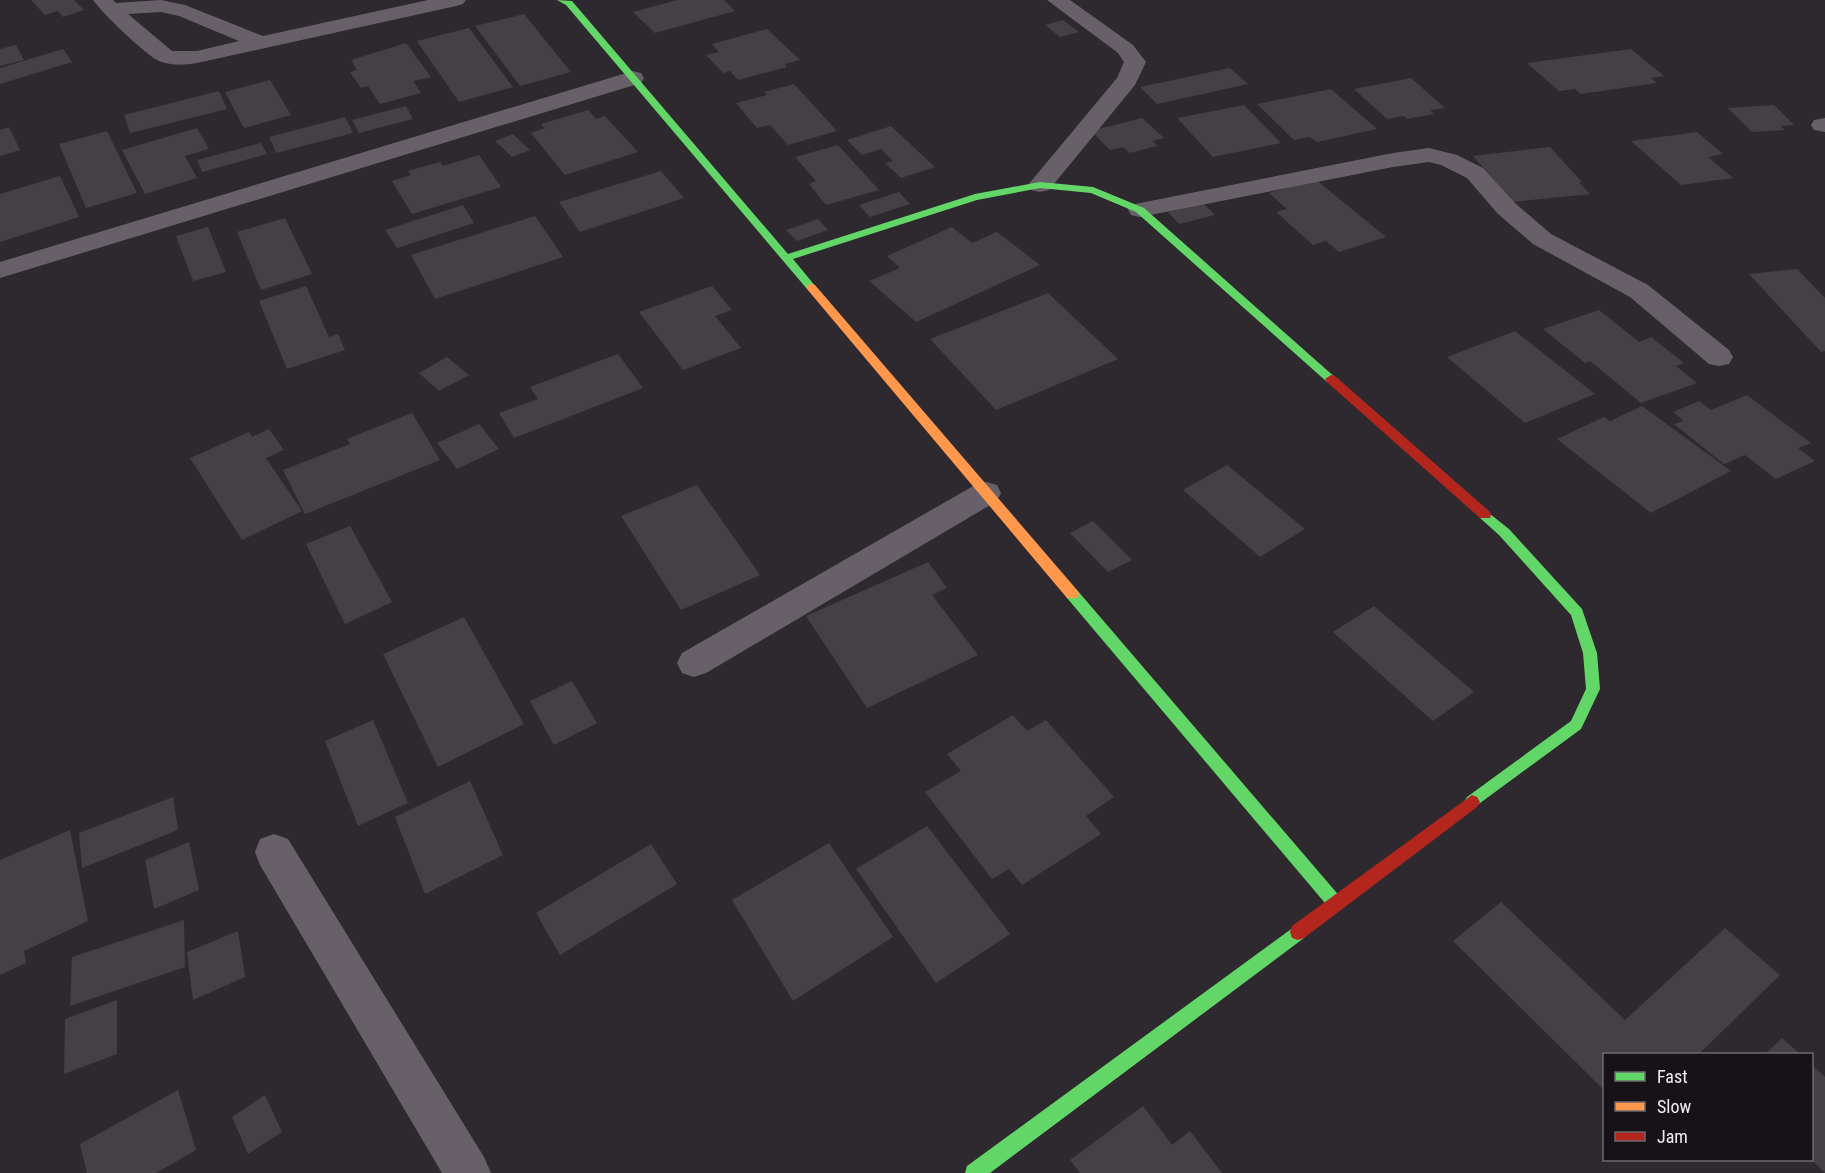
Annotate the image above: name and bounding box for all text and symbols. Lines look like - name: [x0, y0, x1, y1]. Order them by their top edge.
- legend: [1603, 1053, 1813, 1161]
- text: Fast: [1657, 1066, 1688, 1087]
- text: Slow: [1657, 1096, 1692, 1117]
- text: Jam: [1657, 1126, 1688, 1147]

